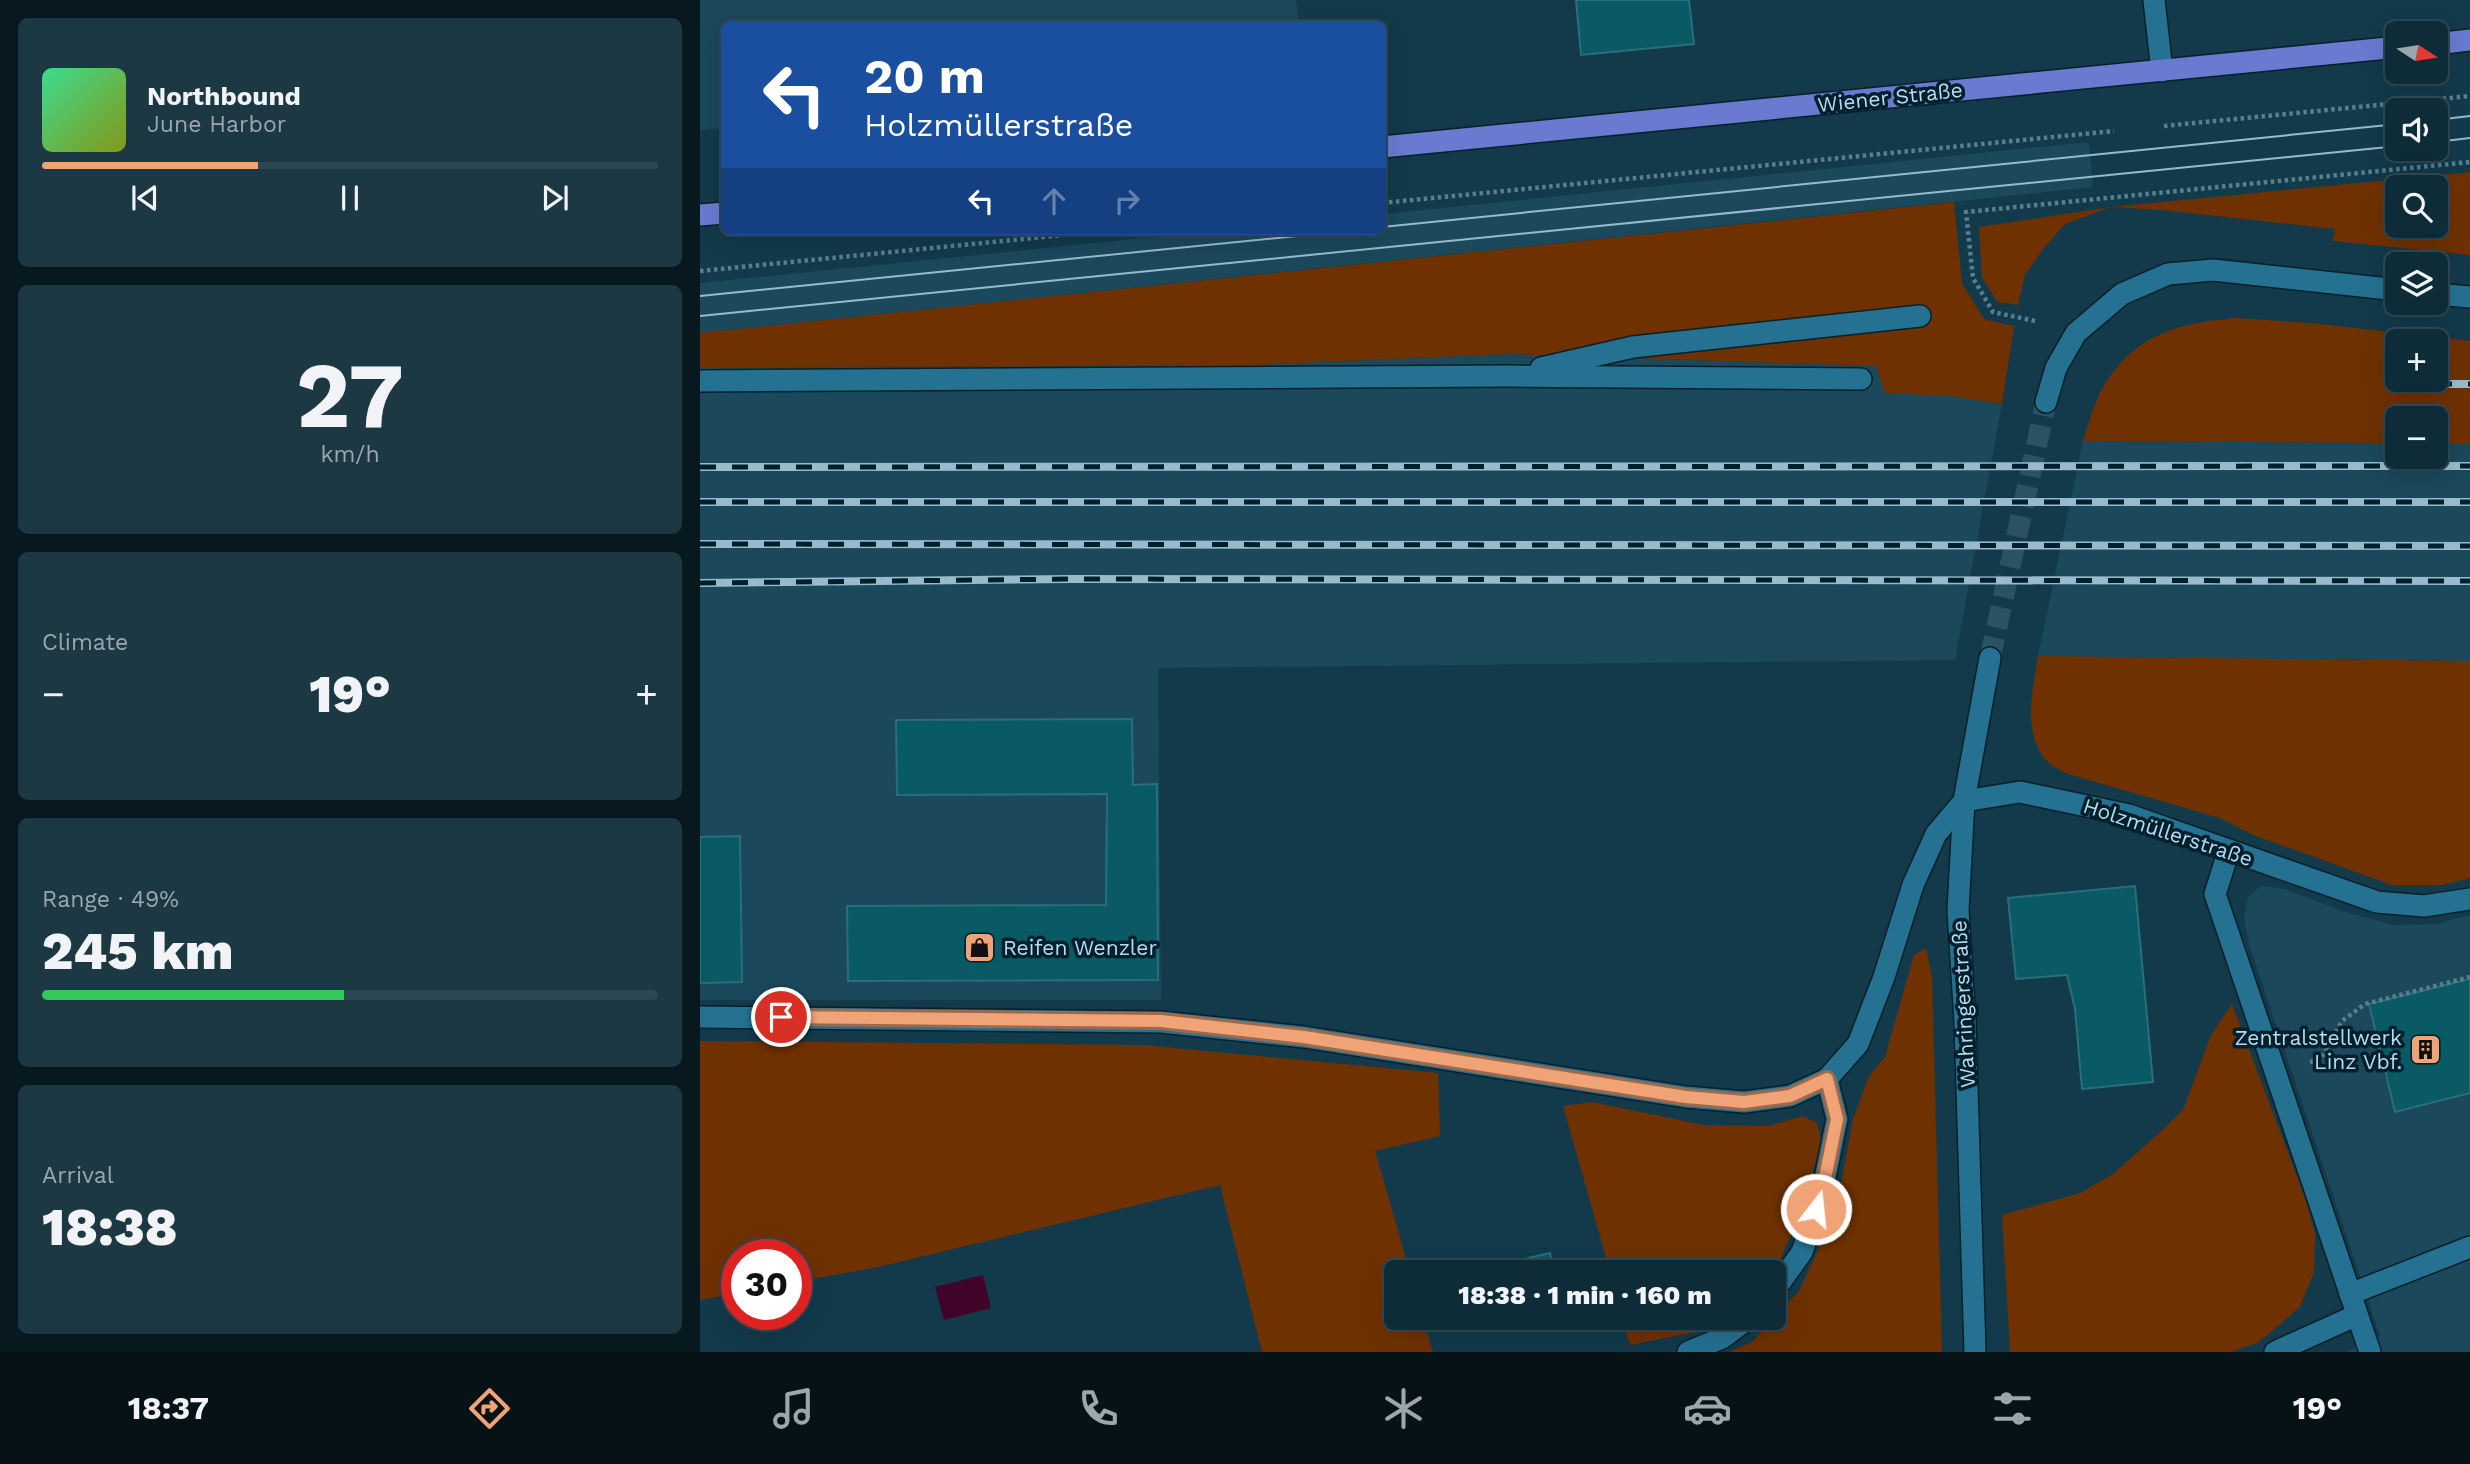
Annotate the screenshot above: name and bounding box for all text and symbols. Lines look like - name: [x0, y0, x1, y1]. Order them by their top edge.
- north arrow: [2385, 21, 2448, 84]
- map controls: [2385, 21, 2448, 469]
- text: 20 m: [864, 47, 985, 105]
- icon: left: [749, 49, 840, 140]
- street label: Wiener Straße: [1816, 77, 1964, 117]
- text: Northbound: [147, 81, 301, 111]
- button: sound: [2385, 98, 2448, 161]
- text: Holzmüllerstraße: [864, 106, 1133, 144]
- text: June Harbor: [147, 111, 286, 138]
- button: search: [2385, 175, 2448, 238]
- icon: previous: [126, 179, 164, 217]
- icon: pause: [331, 179, 369, 217]
- icon: next: [536, 179, 574, 217]
- icon: left: [962, 182, 1000, 220]
- icon: ahead: [1035, 182, 1073, 220]
- icon: right: [1108, 182, 1146, 220]
- button: layers: [2385, 252, 2448, 315]
- button: +: [2385, 329, 2448, 392]
- text: 27: [296, 342, 404, 449]
- button: −: [2385, 406, 2448, 469]
- text: km/h: [320, 441, 380, 468]
- text: Climate: [42, 629, 128, 656]
- text: 19°: [309, 664, 391, 725]
- text: −: [42, 672, 65, 716]
- text: +: [635, 672, 658, 716]
- street label: Holzmüllerstraße: [2080, 793, 2256, 871]
- text: Range · 49%: [42, 886, 179, 913]
- street label: Wahringerstraße: [1946, 920, 1980, 1088]
- text: 245 km: [42, 921, 234, 982]
- shop icon: Reifen Wenzler: [963, 930, 997, 964]
- place label: Reifen Wenzler: [1003, 935, 1157, 960]
- pin: [751, 987, 811, 1047]
- icon: arrive: [762, 998, 800, 1036]
- place label: Zentralstellwerk Linz Vbf.: [2235, 1025, 2402, 1074]
- building icon: Zentralstellwerk Linz Vbf.: [2408, 1032, 2442, 1066]
- text: Arrival: [42, 1162, 114, 1189]
- position arrow: [1779, 1172, 1853, 1246]
- text: 18:38: [42, 1197, 178, 1258]
- speed limit sign: 30: [721, 1239, 812, 1330]
- text: 18:38 · 1 min · 160 m: [1458, 1280, 1712, 1310]
- icon: directions: [465, 1384, 514, 1433]
- icon: music: [769, 1384, 818, 1433]
- icon: phone: [1074, 1384, 1123, 1433]
- icon: climate: [1379, 1384, 1428, 1433]
- icon: car: [1683, 1384, 1732, 1433]
- icon: filters: [1988, 1384, 2037, 1433]
- text: 18:37: [128, 1389, 209, 1427]
- text: 19°: [2293, 1389, 2342, 1427]

